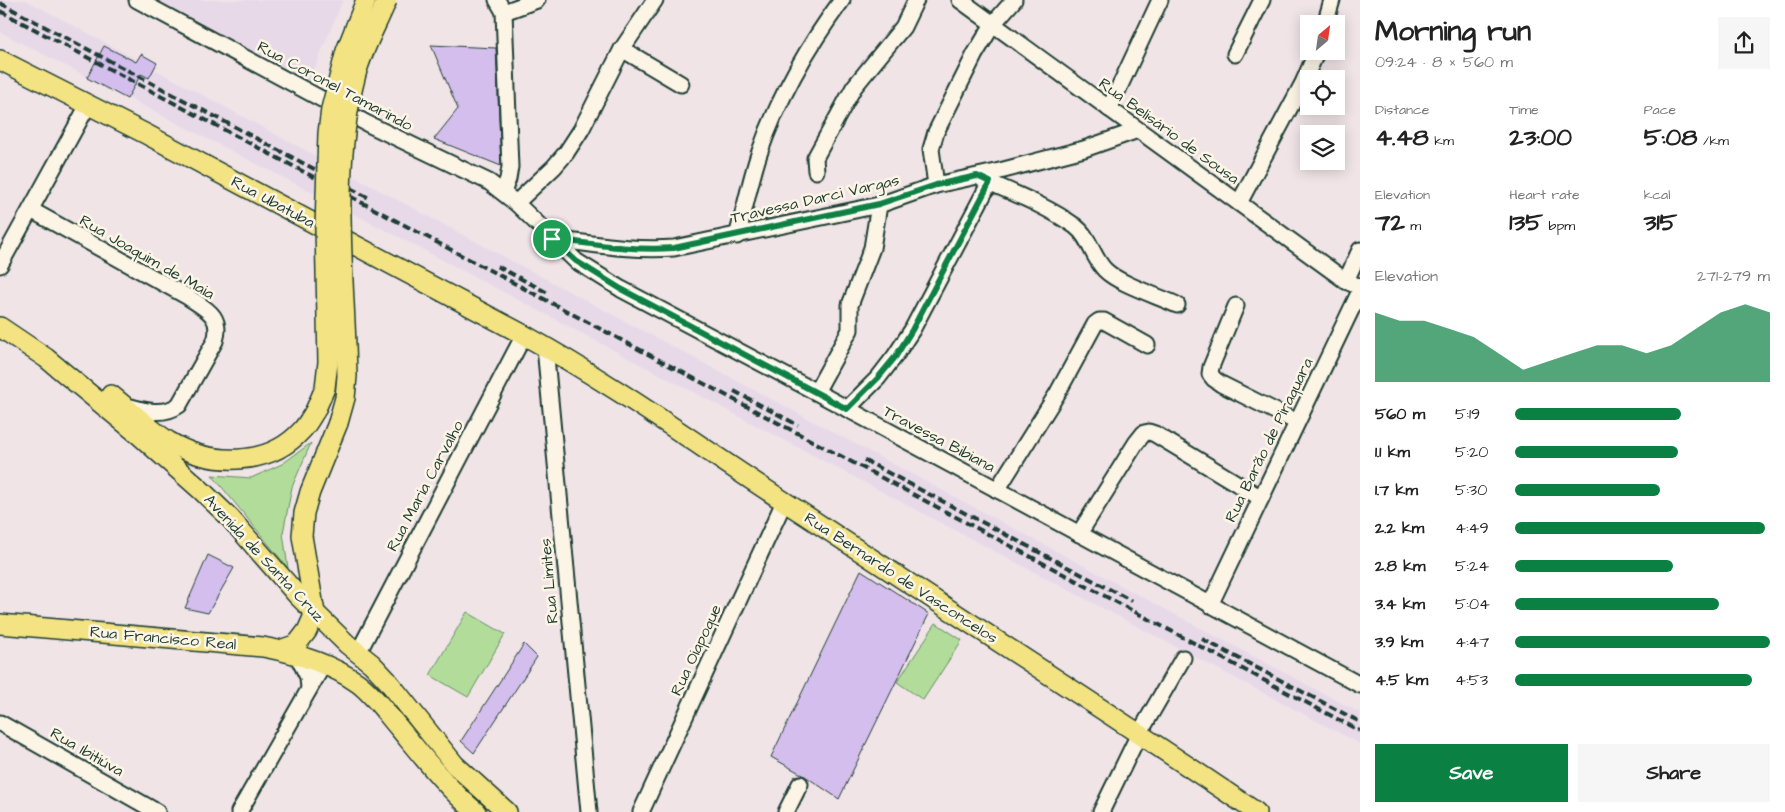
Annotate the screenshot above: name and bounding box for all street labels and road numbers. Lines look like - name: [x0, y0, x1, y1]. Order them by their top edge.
- street label: Rua Coronel Tamarindo: [253, 36, 417, 136]
- street label: Rua Belisário de Sousa: [1094, 73, 1244, 189]
- street label: Travessa Darci Vargas: [729, 169, 902, 230]
- street label: Rua Ubatuba: [227, 171, 319, 233]
- street label: Rua Joaquim de Maia: [75, 209, 219, 305]
- street label: Rua Barão de Piraquara: [1220, 354, 1318, 526]
- street label: Travessa Bibiana: [879, 400, 999, 478]
- street label: Rua Maria Carvalho: [381, 417, 469, 555]
- street label: Avenida de Santa Cruz: [199, 489, 329, 627]
- street label: Rua Bernardo de Vasconcelos: [800, 507, 1002, 649]
- street label: Rua Limites: [534, 537, 564, 625]
- street label: Rua Oiapoque: [665, 601, 727, 699]
- street label: Rua Francisco Real: [89, 621, 237, 655]
- street label: Rua Ibitiúva: [46, 722, 128, 782]

